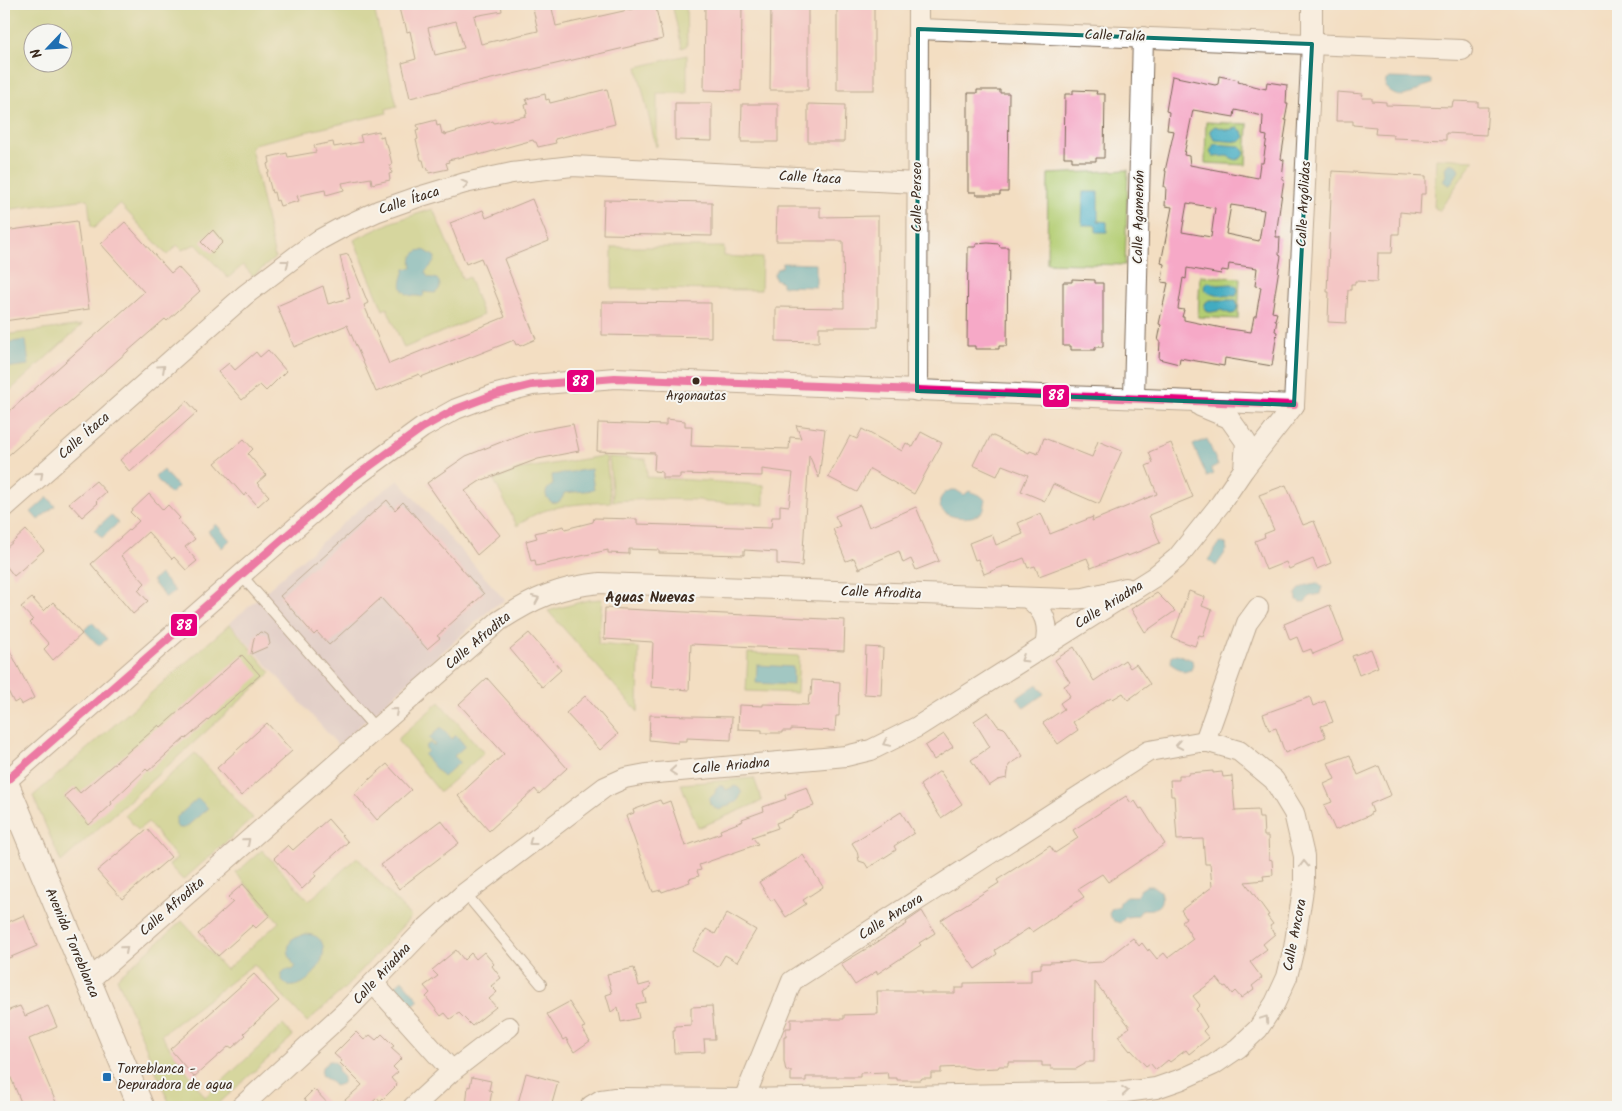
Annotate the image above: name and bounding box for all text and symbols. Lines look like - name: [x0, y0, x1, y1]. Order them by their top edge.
- north arrow: [22, 22, 72, 72]
- street label: Calle Talía: [1084, 24, 1146, 48]
- text: N: [25, 44, 49, 62]
- street label: Calle Argólidas: [1291, 160, 1317, 248]
- street label: Calle Perseo: [906, 162, 928, 232]
- street label: Calle Ítaca: [778, 165, 842, 191]
- street label: Calle Agamenón: [1127, 170, 1151, 264]
- one-way arrow: [461, 179, 469, 189]
- street label: Calle Ítaca: [376, 181, 442, 221]
- one-way arrow: [280, 260, 290, 269]
- one-way arrow: [156, 365, 165, 373]
- line badge: 88: [566, 369, 595, 393]
- text: 88: [572, 371, 589, 393]
- marker: Argonautas: [691, 376, 701, 386]
- line badge: 88: [1042, 384, 1070, 408]
- text: 88: [1048, 385, 1065, 407]
- place label: Argonautas: [666, 386, 727, 407]
- street label: Calle Ítaca: [53, 407, 115, 465]
- one-way arrow: [35, 472, 44, 481]
- street label: Calle Ariadna: [1070, 575, 1148, 635]
- street label: Calle Afrodita: [840, 581, 922, 605]
- district label: Aguas Nuevas: [605, 586, 695, 610]
- one-way arrow: [530, 596, 539, 606]
- street label: Calle Afrodita: [440, 607, 516, 675]
- line badge: 88: [170, 613, 198, 637]
- text: 88: [176, 615, 193, 637]
- one-way arrow: [1021, 652, 1030, 662]
- one-way arrow: [390, 708, 399, 717]
- one-way arrow: [882, 737, 891, 747]
- one-way arrow: [1175, 740, 1184, 750]
- street label: Calle Ariadna: [691, 752, 771, 780]
- one-way arrow: [669, 765, 677, 776]
- one-way arrow: [529, 837, 538, 845]
- one-way arrow: [241, 839, 250, 847]
- one-way arrow: [1299, 859, 1309, 867]
- street label: Calle Afrodita: [134, 872, 210, 942]
- street label: Avenida Torreblanca: [39, 885, 105, 1001]
- street label: Calle Ancora: [854, 888, 928, 946]
- street label: Calle Ancora: [1277, 897, 1313, 973]
- street label: Calle Ariadna: [347, 938, 417, 1010]
- one-way arrow: [119, 945, 128, 954]
- one-way arrow: [1259, 1015, 1268, 1024]
- place label: Torreblanca - Depuradora de agua: [117, 1058, 233, 1096]
- marker: Torreblanca - Depuradora de agua: [101, 1071, 113, 1083]
- one-way arrow: [1122, 1086, 1130, 1097]

